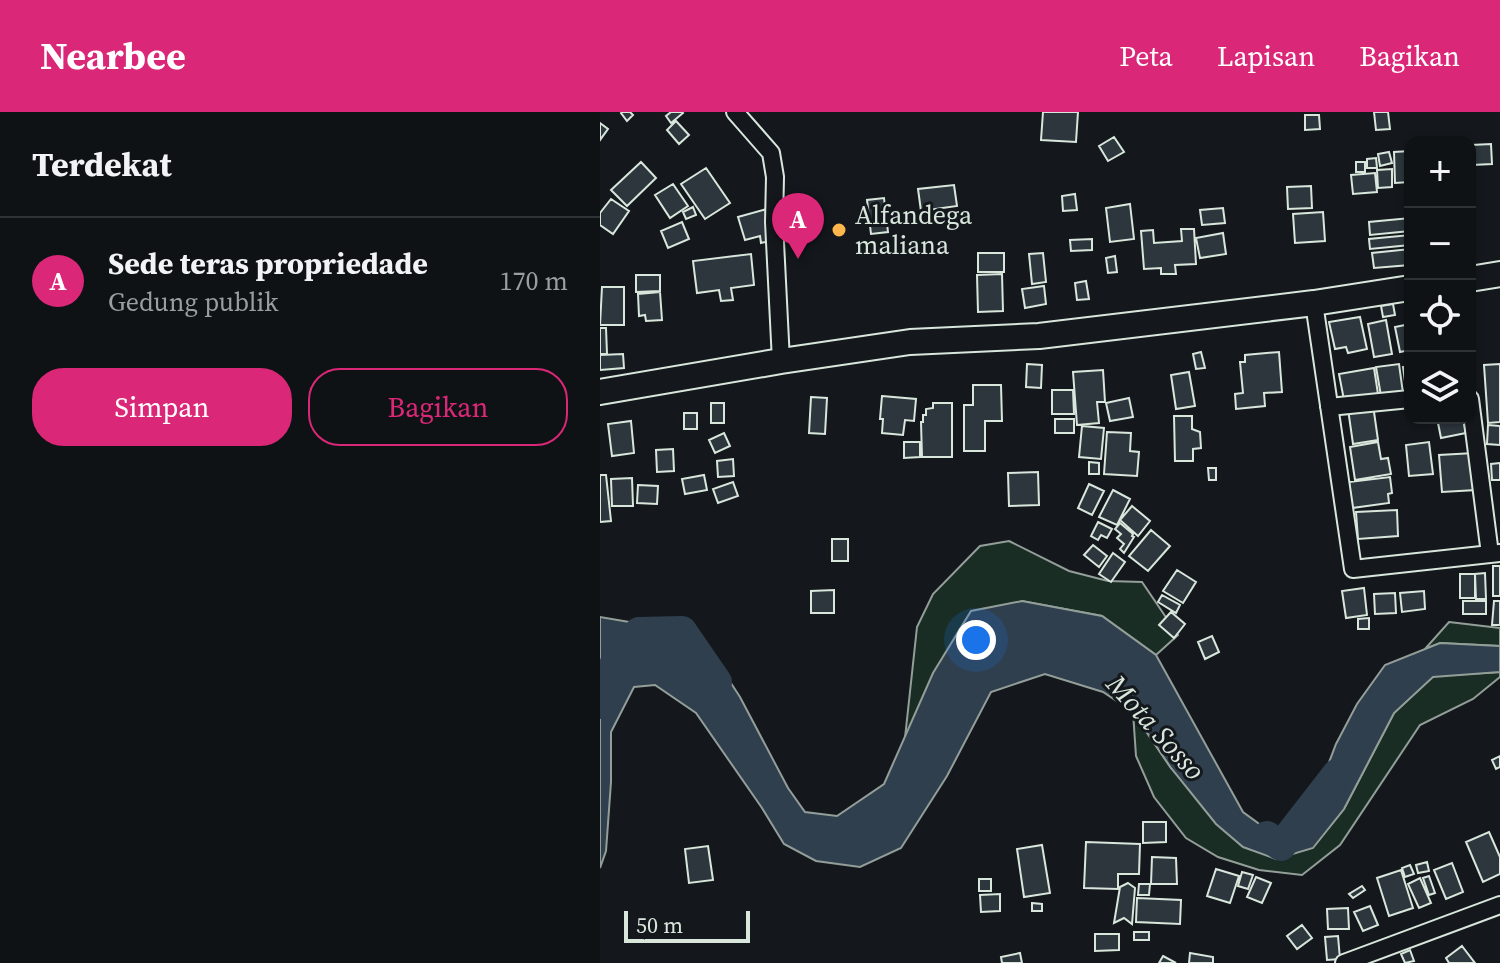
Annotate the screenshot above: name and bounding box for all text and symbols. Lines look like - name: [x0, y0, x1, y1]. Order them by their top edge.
- text: Nearbee: [40, 30, 186, 82]
- text: Peta: [1119, 37, 1173, 75]
- text: Lapisan: [1217, 37, 1315, 75]
- text: Bagikan: [1359, 37, 1460, 75]
- map controls: [1404, 136, 1476, 424]
- button: +: [1404, 136, 1476, 208]
- text: Terdekat: [32, 141, 172, 187]
- pin: A: [772, 193, 824, 259]
- place label: Alfandega maliana: [855, 197, 973, 263]
- button: −: [1404, 208, 1476, 280]
- marker: Alfandega maliana: [830, 221, 848, 239]
- text: Sede teras propriedade: [108, 243, 428, 284]
- text: A: [49, 263, 67, 299]
- text: 170 m: [500, 263, 568, 299]
- button: locate: [1404, 280, 1476, 352]
- text: Gedung publik: [108, 284, 278, 320]
- button: layers: [1404, 352, 1476, 424]
- button: Simpan: [32, 368, 292, 446]
- button: Bagikan: [308, 368, 568, 446]
- your location: [956, 620, 996, 660]
- water label: Mota Sosso: [1098, 665, 1214, 788]
- scale bar: [624, 907, 750, 943]
- text: 50 m: [636, 910, 683, 940]

